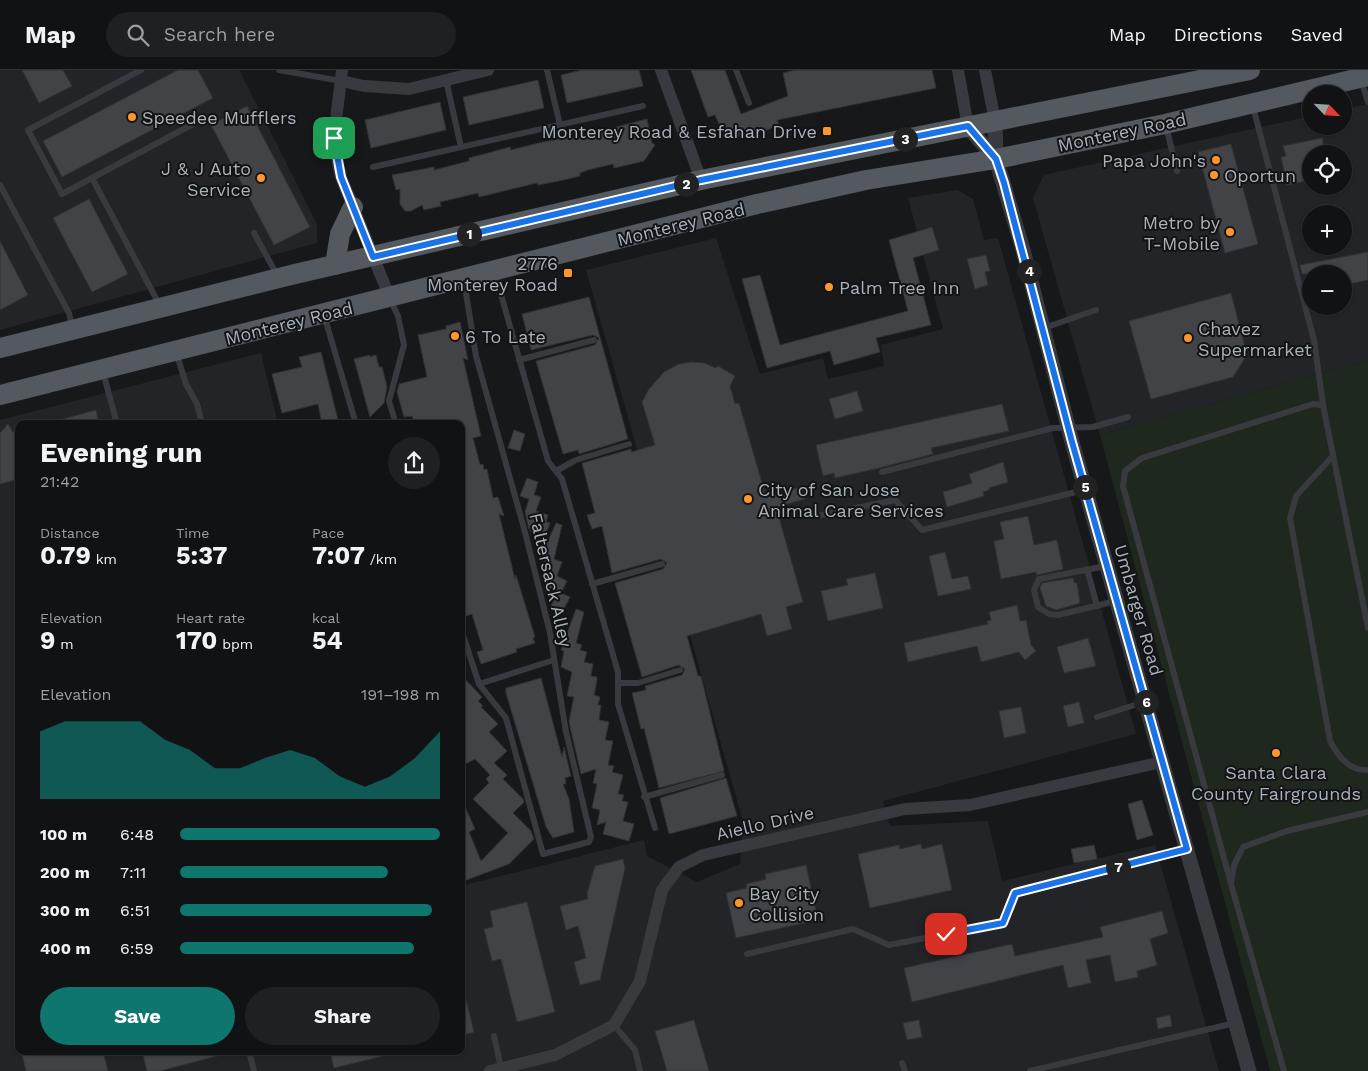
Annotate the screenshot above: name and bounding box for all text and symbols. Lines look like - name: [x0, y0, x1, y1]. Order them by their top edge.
- search box: [106, 12, 456, 57]
- text: Map: [25, 21, 76, 49]
- icon: search: [124, 21, 152, 49]
- text: Search here: [164, 23, 275, 46]
- text: Map: [1109, 24, 1146, 45]
- text: Directions: [1174, 24, 1263, 45]
- text: Saved: [1291, 24, 1343, 45]
- north arrow: [1302, 85, 1352, 135]
- map controls: [1302, 85, 1352, 315]
- place label: Speedee Mufflers: [142, 107, 297, 128]
- street label: Monterey Road: [1056, 108, 1188, 156]
- marker: Speedee Mufflers: [126, 111, 138, 123]
- pin: [313, 117, 355, 159]
- place label: Monterey Road & Esfahan Drive: [542, 121, 817, 142]
- icon: arrive: [320, 124, 348, 152]
- marker: Monterey Road & Esfahan Drive: [821, 125, 833, 137]
- pin: 3: [892, 126, 918, 152]
- text: 3: [901, 131, 910, 147]
- button: locate: [1302, 145, 1352, 195]
- place label: Papa John's: [1102, 150, 1206, 171]
- marker: Papa John's: [1210, 154, 1222, 166]
- place label: J & J Auto Service: [161, 158, 251, 200]
- place label: Oportun: [1224, 165, 1296, 186]
- marker: Oportun: [1208, 169, 1220, 181]
- marker: J & J Auto Service: [255, 172, 267, 184]
- pin: 2: [674, 172, 698, 196]
- text: 2: [682, 176, 691, 192]
- street label: Monterey Road: [615, 198, 747, 250]
- button: +: [1302, 205, 1352, 255]
- place label: Metro by T-Mobile: [1143, 212, 1221, 254]
- pin: 1: [456, 222, 482, 246]
- text: 1: [466, 226, 473, 242]
- marker: Metro by T-Mobile: [1224, 226, 1236, 238]
- place label: 2776 Monterey Road: [427, 253, 558, 295]
- pin: 4: [1016, 258, 1042, 284]
- text: 4: [1025, 263, 1034, 279]
- button: −: [1302, 265, 1352, 315]
- marker: 2776 Monterey Road: [562, 267, 574, 279]
- place label: Palm Tree Inn: [839, 277, 960, 298]
- marker: Palm Tree Inn: [823, 281, 835, 293]
- street label: Monterey Road: [223, 297, 355, 349]
- place label: Chavez Supermarket: [1198, 318, 1312, 360]
- place label: 6 To Late: [465, 326, 546, 347]
- marker: 6 To Late: [449, 330, 461, 342]
- marker: Chavez Supermarket: [1182, 332, 1194, 344]
- text: Evening run: [40, 436, 202, 469]
- button: share: [388, 437, 440, 489]
- text: 21:42: [40, 472, 79, 491]
- pin: 5: [1072, 474, 1098, 500]
- place label: City of San Jose Animal Care Services: [758, 479, 944, 521]
- text: 5: [1081, 479, 1090, 495]
- marker: City of San Jose Animal Care Services: [742, 493, 754, 505]
- street label: Faltersack Alley: [525, 511, 577, 650]
- text: Distance: [40, 525, 100, 541]
- text: Time: [176, 525, 209, 541]
- text: Pace: [312, 525, 344, 541]
- text: 0.79: [40, 541, 91, 570]
- text: 5:37: [176, 541, 227, 570]
- text: 7:07: [312, 541, 365, 570]
- street label: Umbarger Road: [1110, 542, 1168, 678]
- text: km: [91, 551, 117, 567]
- text: /km: [365, 551, 397, 567]
- text: Elevation: [40, 610, 103, 626]
- text: Heart rate: [176, 610, 245, 626]
- text: kcal: [312, 610, 340, 626]
- text: 9: [40, 626, 55, 655]
- text: 170: [176, 626, 217, 655]
- text: 54: [312, 626, 343, 655]
- text: m: [55, 636, 74, 652]
- text: bpm: [217, 636, 253, 652]
- text: Elevation: [40, 685, 111, 704]
- text: 191–198 m: [361, 685, 440, 704]
- pin: 6: [1134, 690, 1158, 714]
- text: 6: [1142, 694, 1151, 710]
- marker: Santa Clara County Fairgrounds: [1270, 747, 1282, 759]
- place label: Santa Clara County Fairgrounds: [1191, 762, 1361, 804]
- street label: Aiello Drive: [714, 802, 816, 844]
- text: 100 m: [40, 825, 87, 844]
- text: 6:48: [120, 825, 154, 844]
- pin: 7: [1106, 854, 1130, 880]
- text: 7: [1114, 859, 1123, 875]
- text: 200 m: [40, 863, 90, 882]
- text: 7:11: [120, 863, 146, 882]
- place label: Bay City Collision: [749, 883, 824, 925]
- marker: Bay City Collision: [733, 897, 745, 909]
- text: 300 m: [40, 901, 90, 920]
- text: 6:51: [120, 901, 150, 920]
- pin: [925, 913, 967, 955]
- icon: check: [932, 920, 960, 948]
- text: 400 m: [40, 939, 91, 958]
- text: 6:59: [120, 939, 154, 958]
- button: Save: [40, 987, 235, 1045]
- button: Share: [245, 987, 440, 1045]

